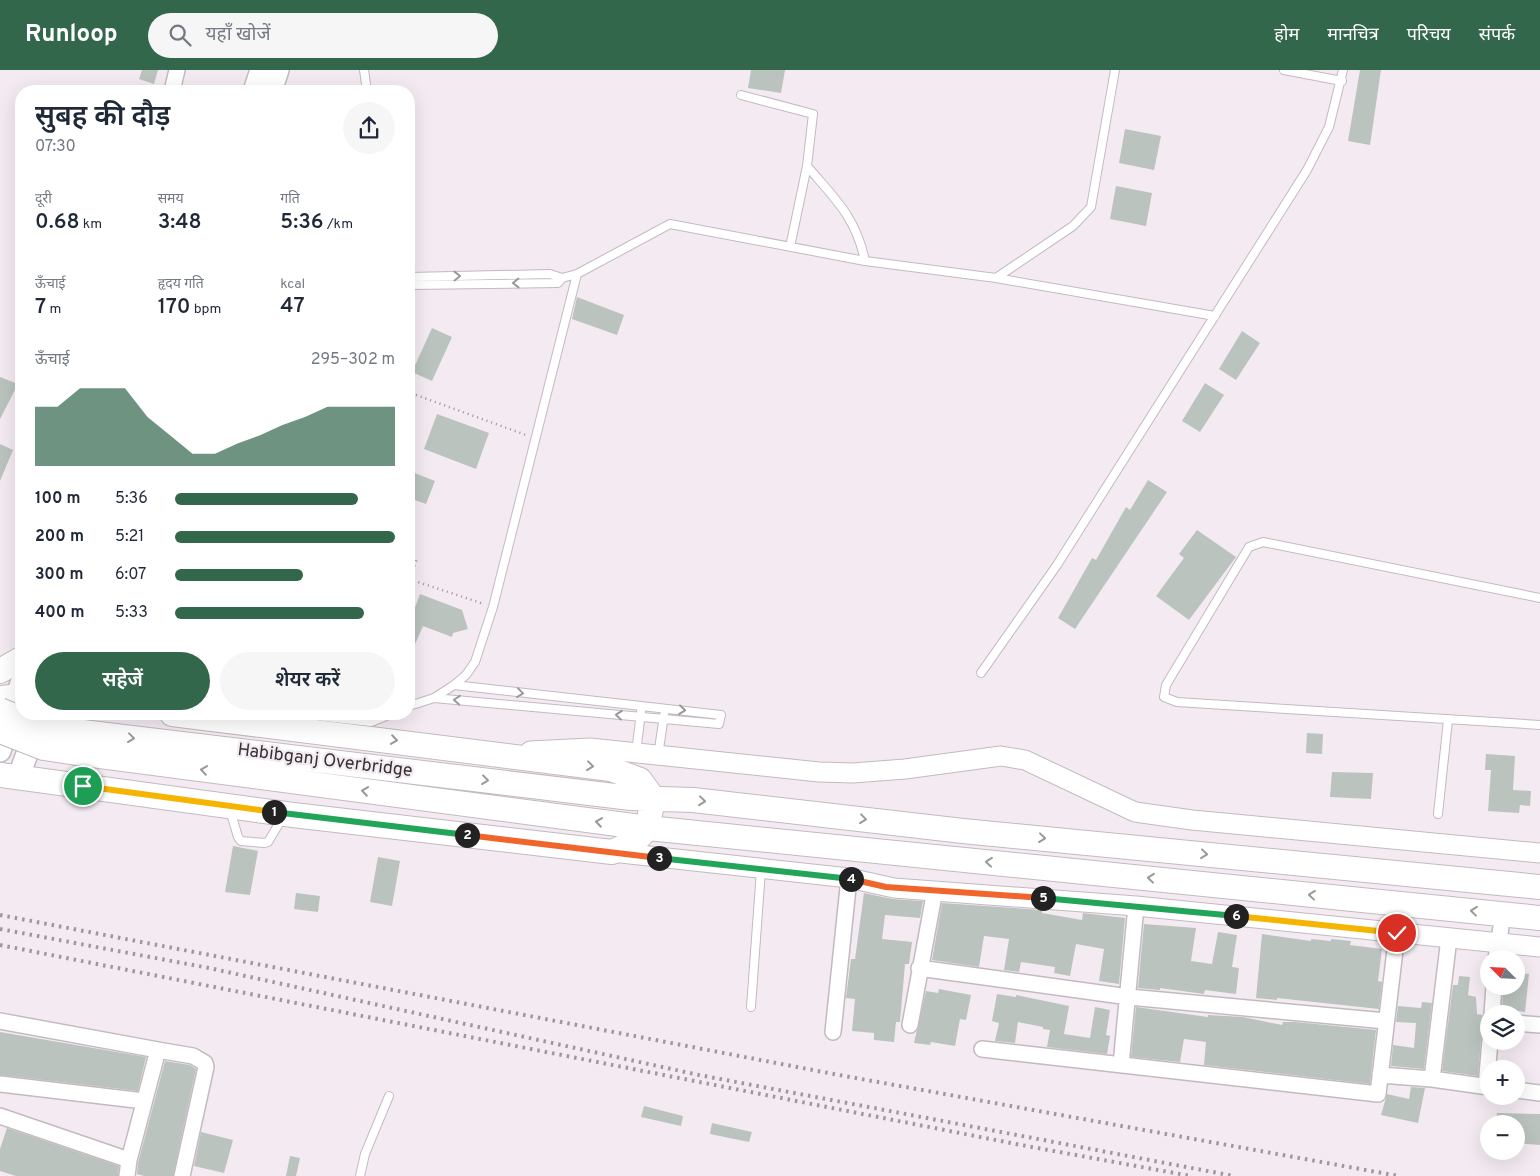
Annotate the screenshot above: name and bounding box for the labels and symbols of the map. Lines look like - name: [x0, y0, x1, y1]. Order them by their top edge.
- one-way arrow: [454, 271, 462, 281]
- one-way arrow: [511, 278, 519, 289]
- one-way arrow: [516, 687, 524, 698]
- one-way arrow: [452, 695, 460, 706]
- one-way arrow: [678, 704, 686, 715]
- one-way arrow: [614, 710, 622, 721]
- one-way arrow: [127, 732, 135, 743]
- one-way arrow: [390, 734, 398, 745]
- street label: Habibganj Overbridge: [236, 739, 414, 783]
- one-way arrow: [586, 760, 594, 771]
- pin: [62, 765, 104, 807]
- one-way arrow: [199, 765, 208, 775]
- one-way arrow: [482, 774, 490, 785]
- one-way arrow: [360, 786, 368, 797]
- one-way arrow: [698, 795, 706, 806]
- pin: 1: [262, 800, 286, 824]
- one-way arrow: [859, 813, 867, 824]
- one-way arrow: [595, 817, 603, 828]
- pin: 2: [454, 822, 480, 848]
- one-way arrow: [1038, 833, 1046, 844]
- pin: 3: [646, 846, 672, 870]
- one-way arrow: [1200, 849, 1208, 860]
- one-way arrow: [985, 857, 993, 868]
- pin: 4: [838, 866, 864, 892]
- one-way arrow: [1146, 873, 1154, 884]
- pin: 5: [1030, 886, 1056, 910]
- one-way arrow: [1308, 890, 1316, 901]
- pin: 6: [1224, 904, 1248, 928]
- one-way arrow: [1470, 906, 1478, 917]
- pin: [1376, 912, 1418, 954]
- north arrow: [1480, 950, 1525, 995]

